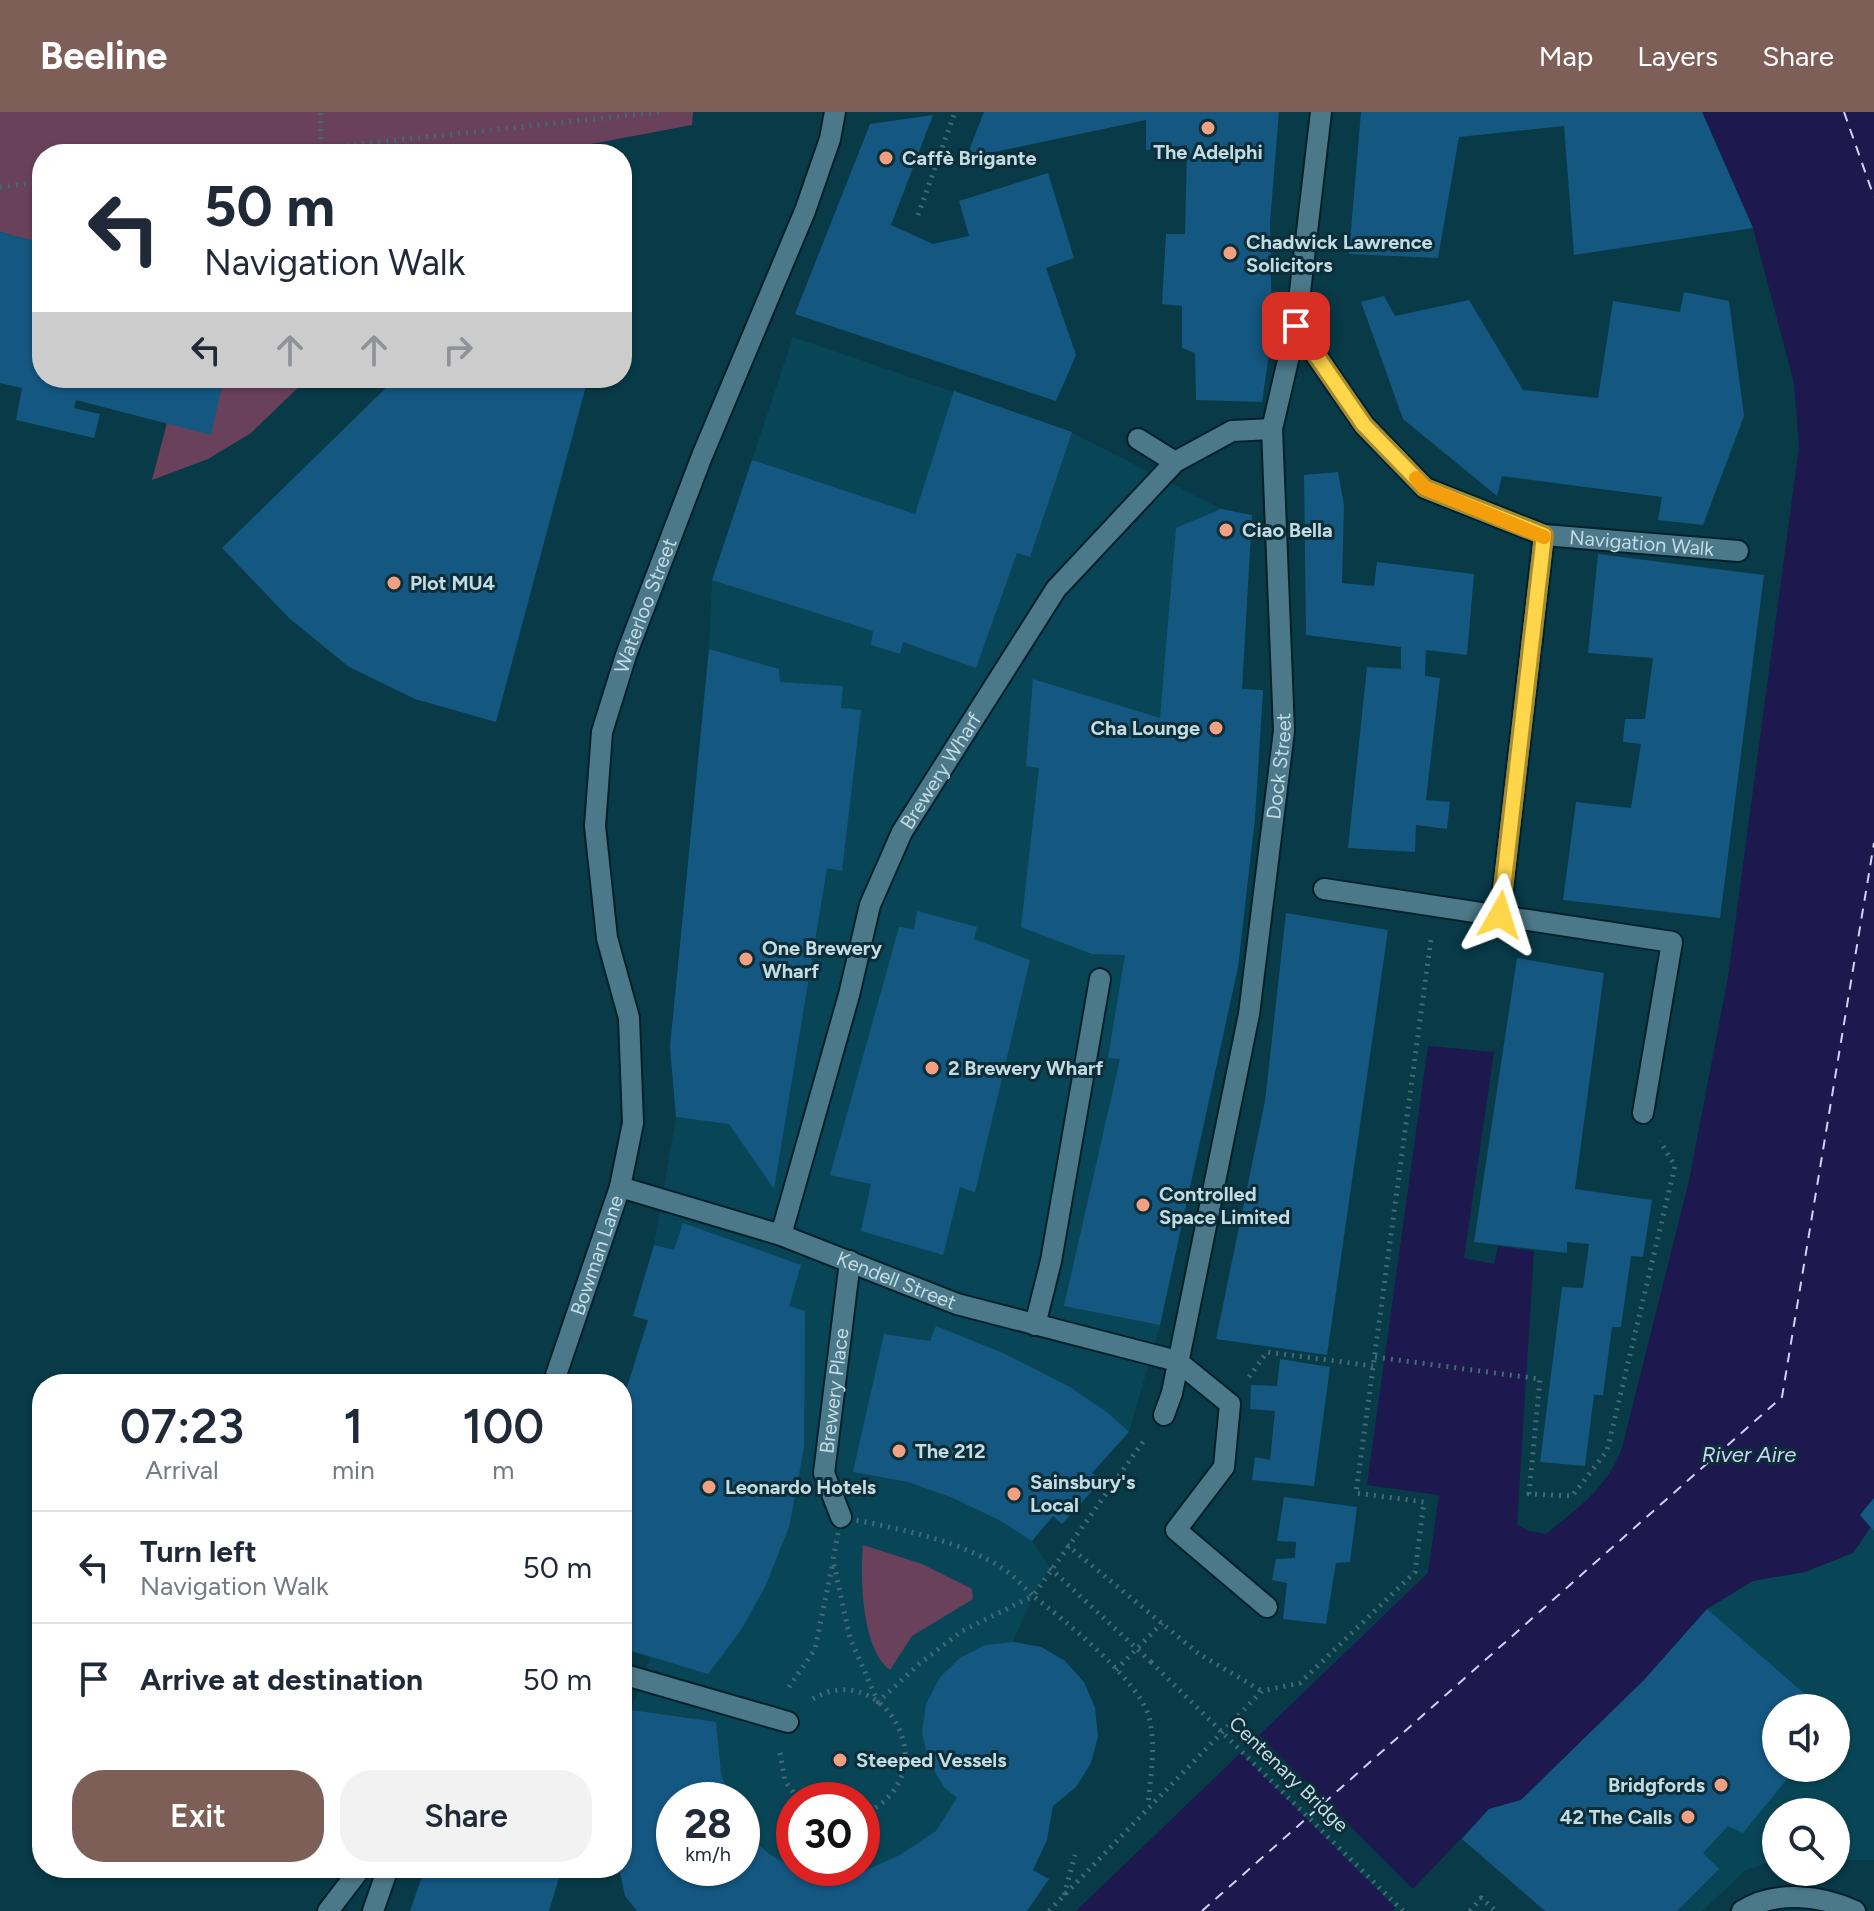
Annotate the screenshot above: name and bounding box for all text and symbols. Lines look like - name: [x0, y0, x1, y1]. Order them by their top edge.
- text: Beeline: [40, 33, 167, 79]
- text: Map: [1539, 39, 1593, 73]
- text: Layers: [1637, 39, 1718, 73]
- text: Share: [1762, 39, 1834, 73]
- marker: The Adelphi: [1199, 119, 1217, 137]
- place label: The Adelphi: [1153, 140, 1263, 164]
- place label: Caffè Brigante: [902, 146, 1037, 170]
- marker: Caffè Brigante: [877, 149, 895, 167]
- text: 50 m: [204, 173, 335, 240]
- icon: left: [72, 176, 176, 280]
- place label: Chadwick Lawrence Solicitors: [1246, 230, 1433, 277]
- text: Navigation Walk: [204, 241, 465, 284]
- marker: Chadwick Lawrence Solicitors: [1221, 244, 1239, 262]
- pin: [1262, 292, 1330, 360]
- icon: arrive: [1274, 304, 1318, 348]
- icon: left: [184, 328, 228, 372]
- icon: ahead: [268, 328, 312, 372]
- icon: ahead: [352, 328, 396, 372]
- icon: right: [436, 328, 480, 372]
- place label: Ciao Bella: [1242, 518, 1333, 542]
- marker: Ciao Bella: [1217, 521, 1235, 539]
- street label: Navigation Walk: [1568, 525, 1715, 561]
- street label: Waterloo Street: [609, 535, 682, 676]
- place label: Plot MU4: [410, 571, 496, 595]
- marker: Plot MU4: [385, 574, 403, 592]
- street label: Brewery Wharf: [895, 708, 987, 833]
- street label: Dock Street: [1261, 712, 1296, 821]
- place label: Cha Lounge: [1091, 716, 1200, 740]
- marker: Cha Lounge: [1207, 719, 1225, 737]
- position arrow: [1458, 873, 1542, 957]
- place label: One Brewery Wharf: [762, 936, 882, 983]
- marker: One Brewery Wharf: [737, 950, 755, 968]
- place label: 2 Brewery Wharf: [948, 1056, 1103, 1080]
- marker: 2 Brewery Wharf: [923, 1059, 941, 1077]
- place label: Controlled Space Limited: [1159, 1182, 1290, 1229]
- street label: Bowman Lane: [565, 1192, 628, 1318]
- marker: Controlled Space Limited: [1134, 1196, 1152, 1214]
- street label: Kendell Street: [833, 1246, 960, 1315]
- street label: Brewery Place: [814, 1327, 854, 1455]
- text: 07:23: [120, 1397, 244, 1455]
- text: 1: [343, 1397, 363, 1455]
- text: 100: [462, 1397, 544, 1455]
- place label: The 212: [915, 1439, 986, 1463]
- water label: River Aire: [1702, 1441, 1796, 1468]
- marker: The 212: [890, 1442, 908, 1460]
- text: Arrival: [145, 1454, 219, 1486]
- text: min: [332, 1454, 375, 1486]
- text: m: [492, 1454, 514, 1486]
- place label: Sainsbury's Local: [1030, 1470, 1135, 1517]
- place label: Leonardo Hotels: [725, 1475, 876, 1499]
- marker: Leonardo Hotels: [700, 1478, 718, 1496]
- marker: Sainsbury's Local: [1005, 1485, 1023, 1503]
- text: Turn left: [140, 1533, 257, 1570]
- icon: left: [72, 1545, 116, 1589]
- text: 50 m: [523, 1549, 592, 1586]
- text: Navigation Walk: [140, 1570, 329, 1602]
- icon: arrive: [72, 1657, 116, 1701]
- text: Arrive at destination: [140, 1661, 423, 1698]
- text: 50 m: [523, 1661, 592, 1698]
- map controls: [1762, 1694, 1850, 1886]
- button: sound: [1762, 1694, 1850, 1782]
- street label: Centenary Bridge: [1224, 1711, 1354, 1837]
- place label: Steeped Vessels: [856, 1748, 1007, 1772]
- marker: Steeped Vessels: [831, 1751, 849, 1769]
- button: Exit: [72, 1770, 324, 1862]
- button: Share: [340, 1770, 592, 1862]
- place label: Bridgfords: [1608, 1773, 1705, 1797]
- marker: Bridgfords: [1712, 1776, 1730, 1794]
- speed limit sign: 30: [776, 1782, 880, 1886]
- button: search: [1762, 1798, 1850, 1886]
- text: 28: [684, 1800, 732, 1848]
- place label: 42 The Calls: [1560, 1805, 1672, 1829]
- marker: 42 The Calls: [1679, 1808, 1697, 1826]
- text: km/h: [685, 1842, 731, 1866]

